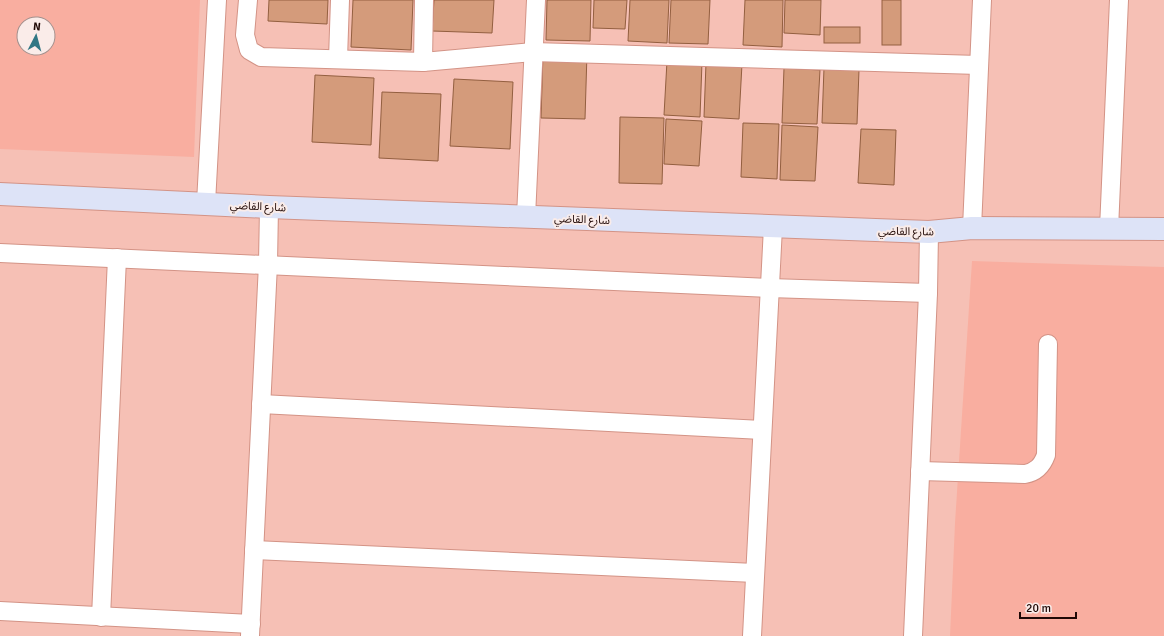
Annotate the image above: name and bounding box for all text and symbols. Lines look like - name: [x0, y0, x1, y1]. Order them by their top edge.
- north arrow: [16, 16, 56, 56]
- text: N: [33, 20, 41, 33]
- street label: شارع القاضي: [230, 199, 287, 217]
- street label: شارع القاضي: [554, 212, 611, 230]
- street label: شارع القاضي: [878, 225, 934, 241]
- scale bar: [1020, 594, 1076, 620]
- text: 20 m: [1026, 601, 1051, 616]

